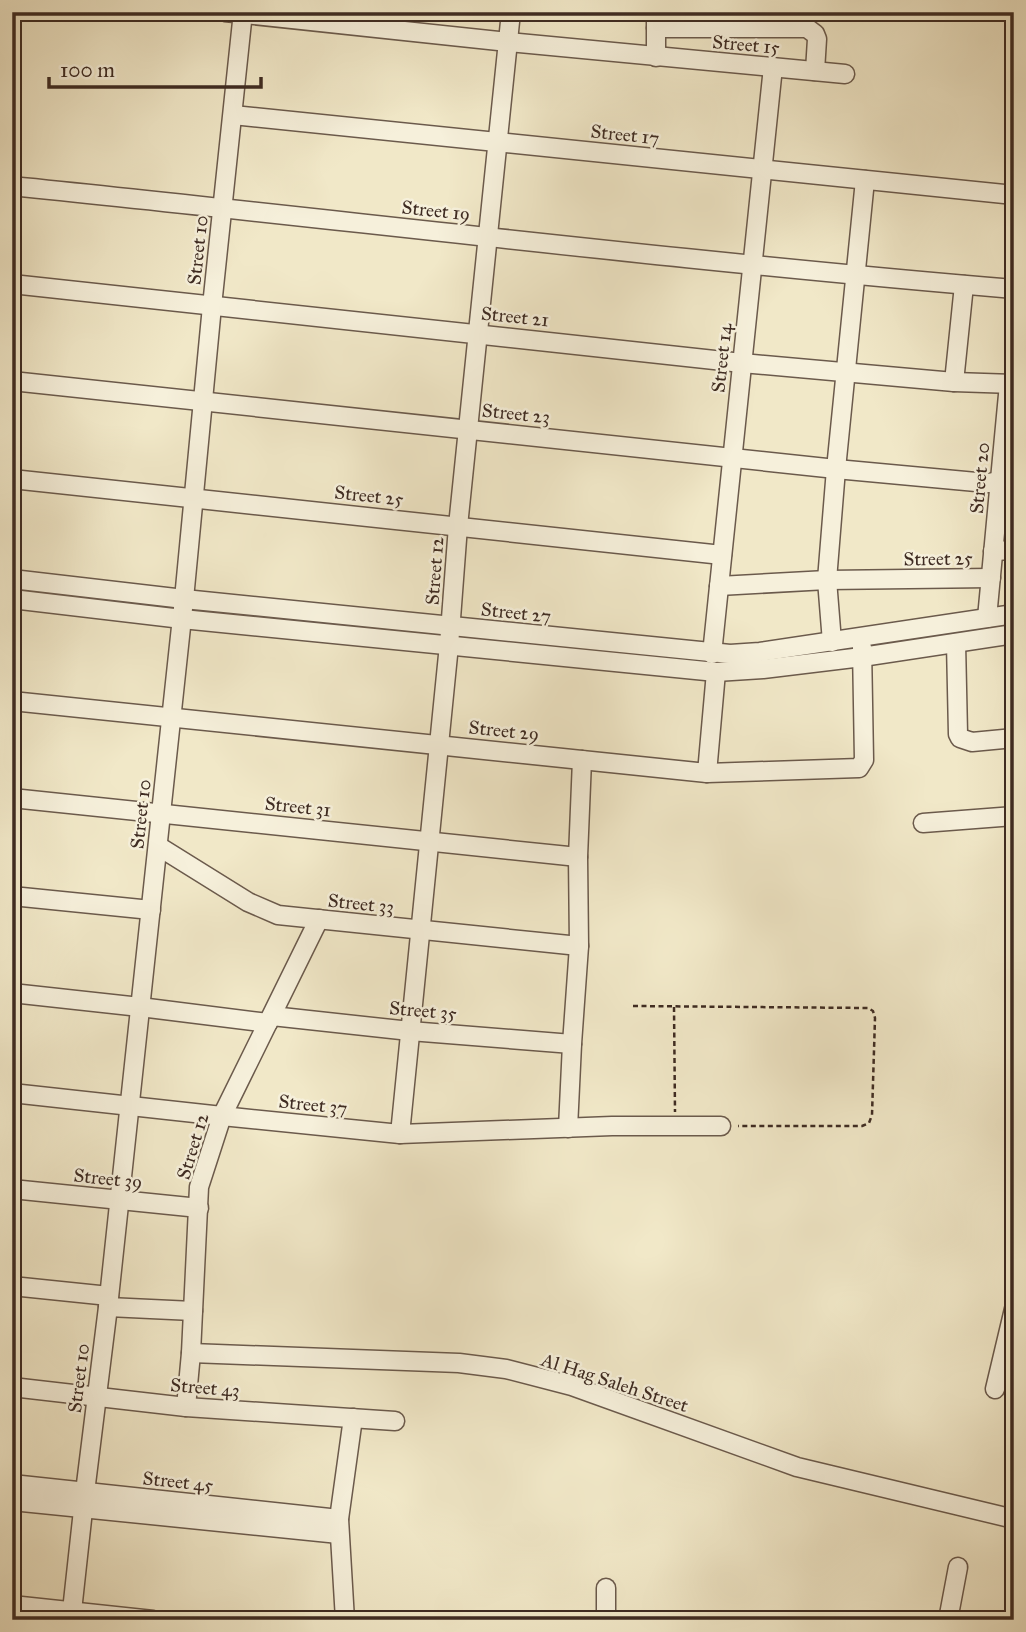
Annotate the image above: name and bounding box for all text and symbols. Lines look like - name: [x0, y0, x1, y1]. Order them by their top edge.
- street label: Street 15: [711, 30, 781, 59]
- scale bar: [49, 46, 261, 90]
- text: 100 m: [60, 57, 115, 83]
- street label: Street 17: [589, 119, 660, 150]
- street label: Street 19: [400, 195, 471, 226]
- street label: Street 10: [182, 214, 213, 286]
- street label: Street 21: [480, 301, 550, 331]
- street label: Street 14: [706, 322, 737, 394]
- street label: Street 23: [481, 398, 551, 429]
- street label: Street 20: [965, 441, 994, 515]
- street label: Street 25: [333, 480, 405, 511]
- street label: Street 12: [421, 536, 448, 606]
- street label: Street 25: [903, 546, 973, 571]
- street label: Street 27: [480, 597, 552, 628]
- street label: Street 29: [468, 715, 540, 746]
- street label: Street 10: [125, 778, 156, 850]
- street label: Street 31: [264, 792, 332, 821]
- street label: Street 33: [327, 889, 395, 918]
- street label: Street 35: [388, 996, 458, 1025]
- street label: Street 37: [277, 1089, 348, 1120]
- street label: Street 12: [172, 1110, 214, 1182]
- street label: Street 39: [72, 1163, 144, 1194]
- street label: Street 10: [63, 1342, 94, 1414]
- street label: Al Hag Saleh Street: [537, 1348, 691, 1418]
- street label: Street 43: [169, 1373, 241, 1402]
- street label: Street 45: [142, 1466, 214, 1497]

